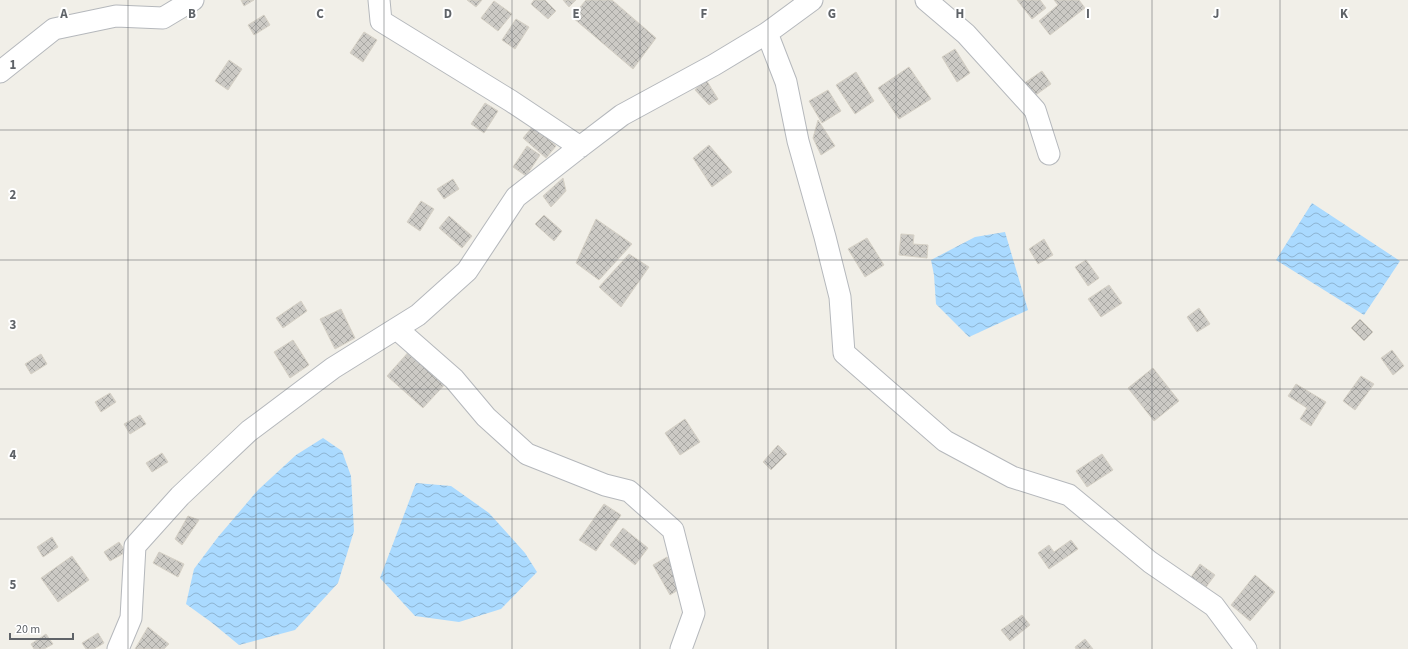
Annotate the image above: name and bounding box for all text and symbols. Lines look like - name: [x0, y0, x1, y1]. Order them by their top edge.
- text: A: [59, 5, 68, 23]
- text: B: [188, 5, 196, 23]
- text: C: [316, 5, 324, 23]
- text: D: [444, 5, 452, 23]
- text: E: [572, 5, 580, 23]
- text: F: [701, 5, 708, 23]
- text: G: [828, 5, 836, 23]
- text: H: [956, 5, 964, 23]
- text: I: [1086, 5, 1090, 23]
- text: J: [1213, 5, 1219, 23]
- text: K: [1340, 5, 1349, 23]
- text: 1: [10, 56, 17, 74]
- text: 2: [10, 186, 17, 204]
- text: 3: [10, 316, 17, 334]
- text: 4: [10, 446, 17, 464]
- text: 5: [10, 576, 17, 594]
- scale bar: [10, 615, 73, 641]
- text: 20 m: [16, 621, 40, 638]

